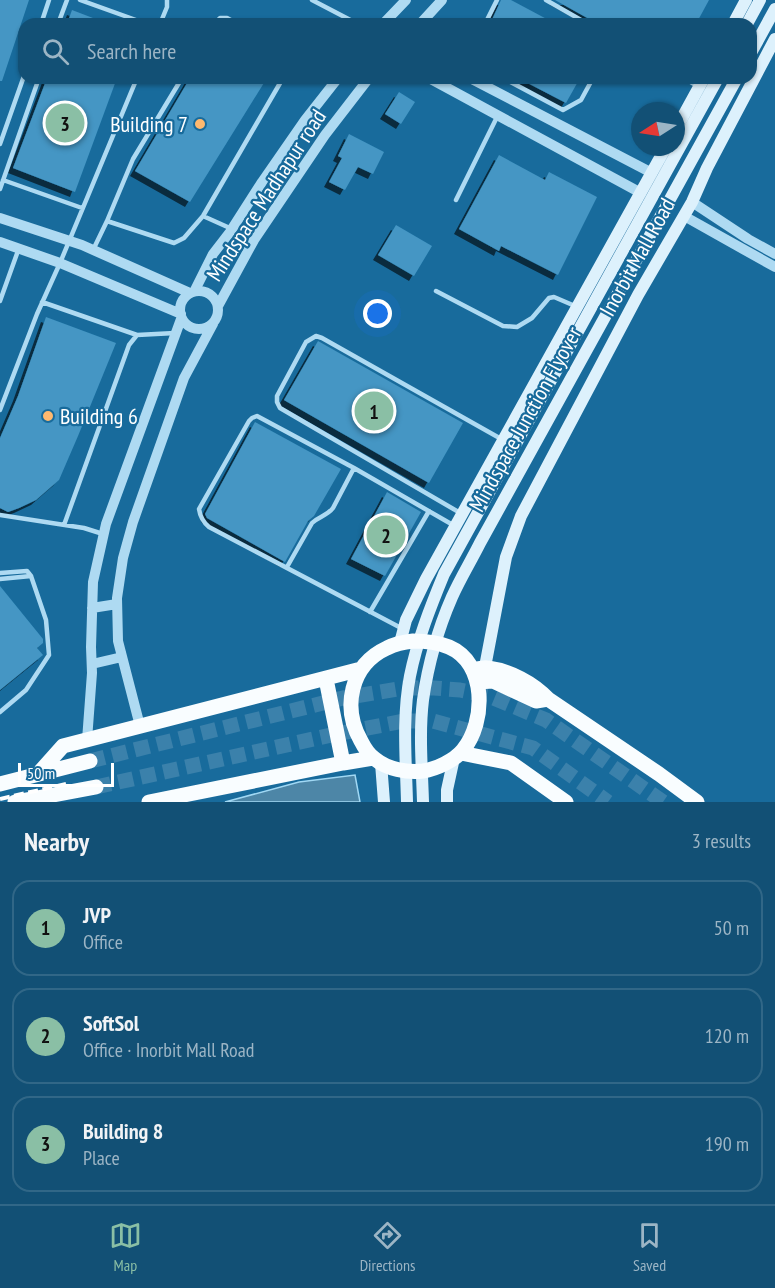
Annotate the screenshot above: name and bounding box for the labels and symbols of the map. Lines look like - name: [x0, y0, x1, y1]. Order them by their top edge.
- pin: 3: [46, 100, 84, 146]
- north arrow: [631, 102, 685, 156]
- street label: Mindspace Madhapur road: [200, 104, 332, 286]
- place label: Building 7: [110, 110, 188, 138]
- marker: Building 7: [193, 117, 207, 131]
- street label: Inorbit Mall Road: [593, 193, 681, 321]
- your location: [363, 299, 392, 328]
- street label: Mindspace Junction Flyover: [462, 322, 588, 516]
- pin: 1: [354, 388, 394, 434]
- place label: Building 6: [60, 402, 138, 430]
- marker: Building 6: [41, 409, 55, 423]
- pin: 2: [366, 512, 406, 558]
- scale bar: [18, 760, 114, 788]

